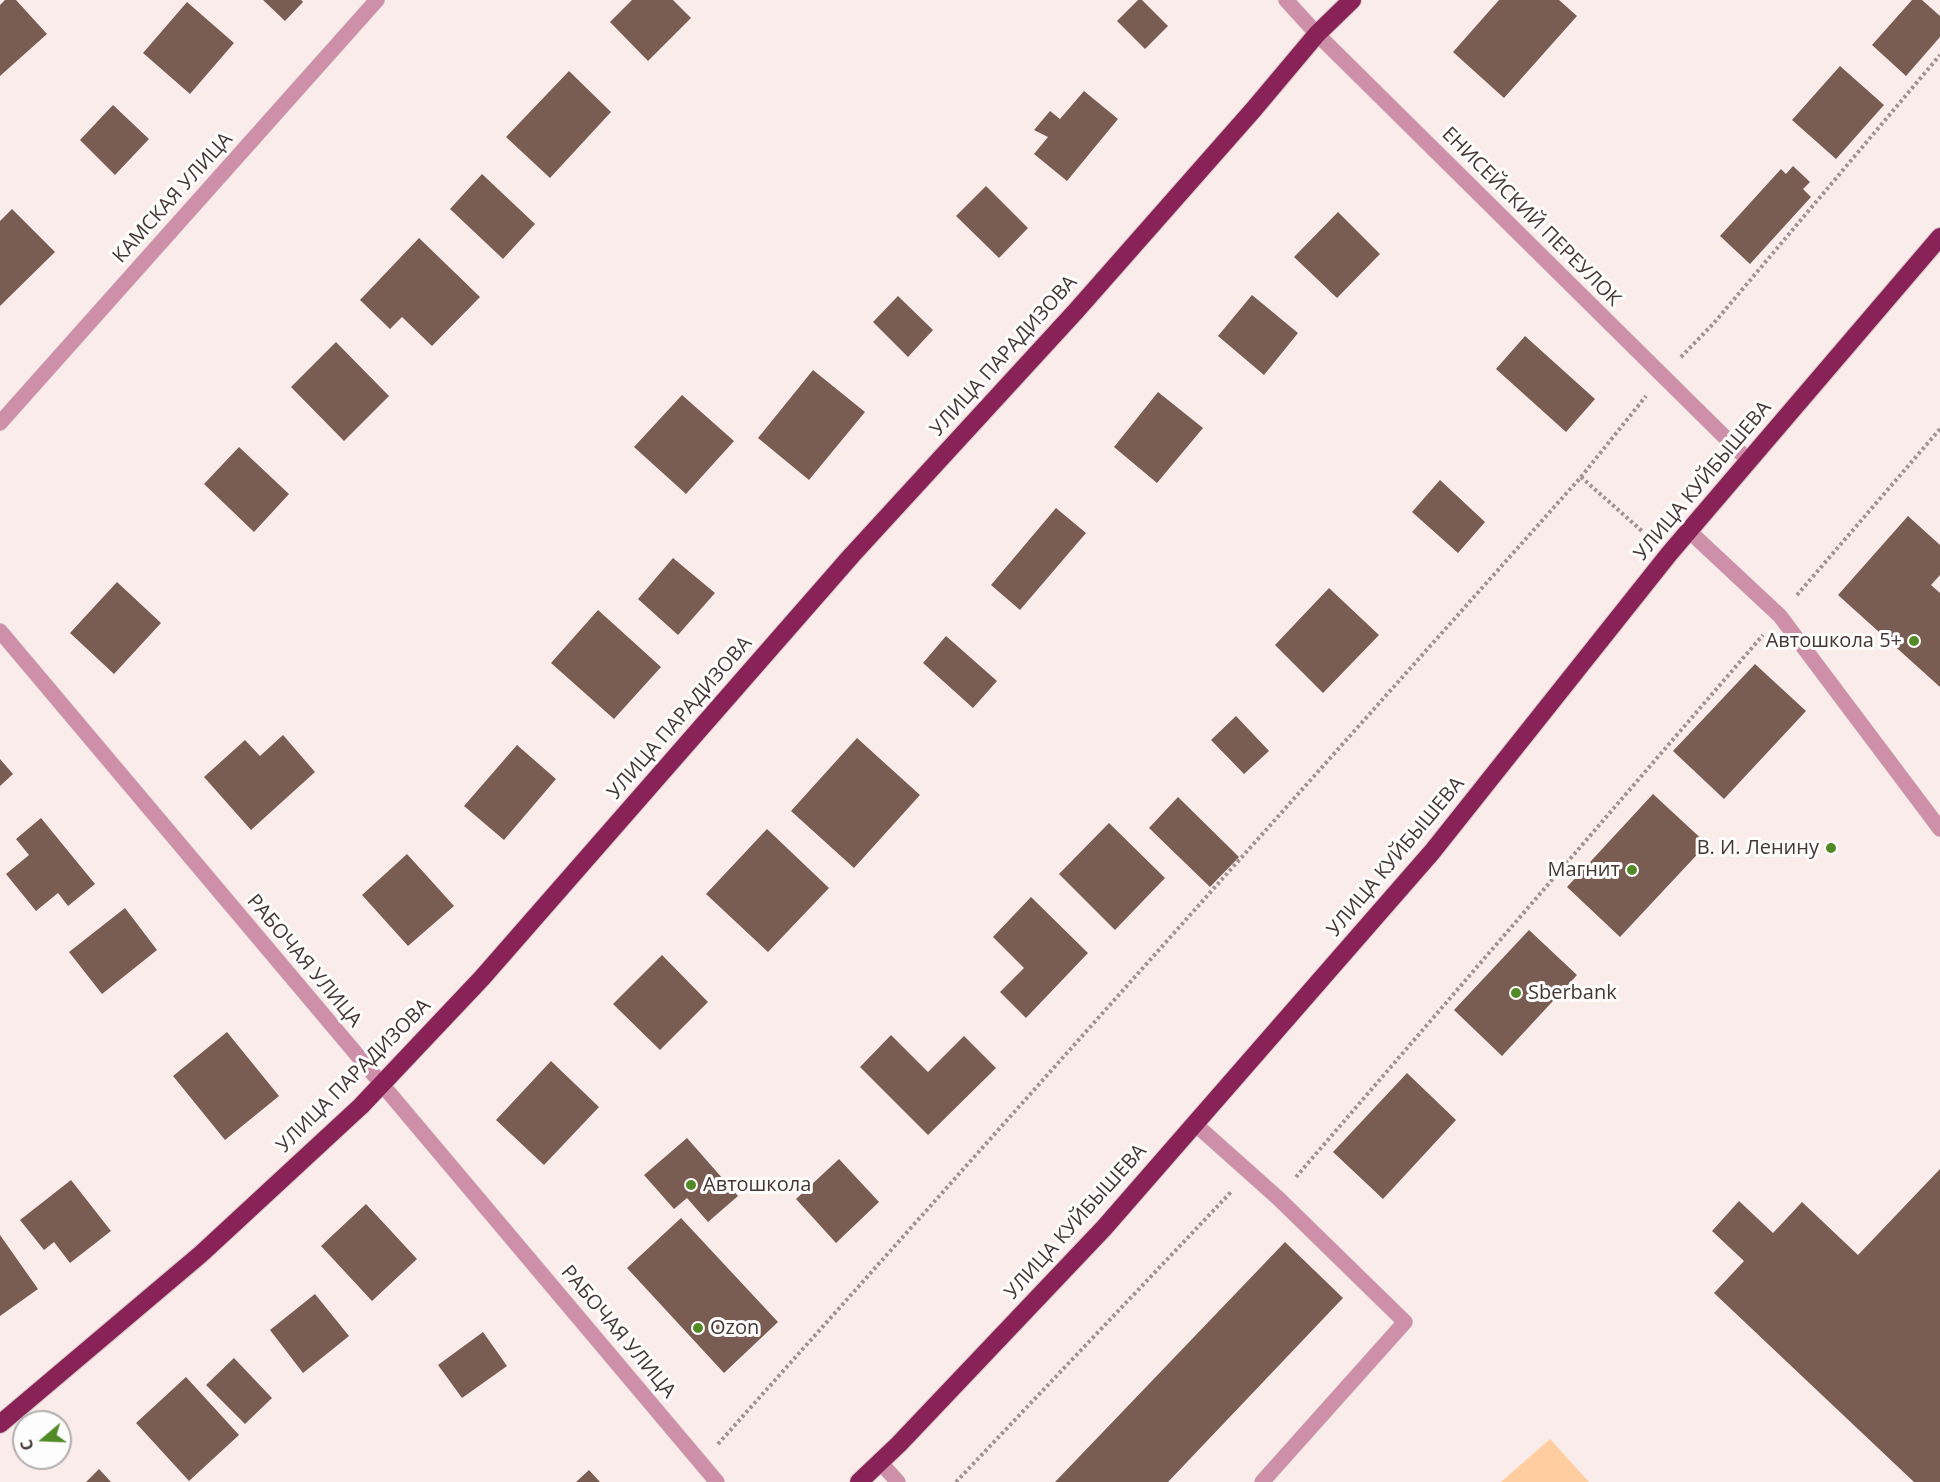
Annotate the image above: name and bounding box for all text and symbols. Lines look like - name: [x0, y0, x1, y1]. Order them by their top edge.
- street label: ЕНИСЕЙСКИЙ ПЕРЕУЛОК: [1436, 122, 1626, 312]
- street label: КАМСКАЯ УЛИЦА: [108, 128, 238, 268]
- street label: УЛИЦА ПАРАДИЗОВА: [926, 271, 1082, 441]
- street label: УЛИЦА КУЙБЫШЕВА: [1629, 397, 1777, 565]
- place label: Автошкола 5+: [1766, 629, 1902, 653]
- street label: УЛИЦА ПАРАДИЗОВА: [603, 632, 757, 804]
- marker: Автошкола 5+: [1907, 634, 1921, 648]
- street label: УЛИЦА КУЙБЫШЕВА: [1322, 773, 1470, 941]
- place label: В. И. Ленину: [1697, 836, 1819, 860]
- marker: В. И. Ленину: [1824, 841, 1838, 855]
- place label: Магнит: [1547, 858, 1620, 882]
- marker: Магнит: [1625, 863, 1639, 877]
- street label: РАБОЧАЯ УЛИЦА: [242, 890, 366, 1032]
- place label: Sberbank: [1528, 981, 1617, 1005]
- marker: Sberbank: [1509, 986, 1523, 1000]
- street label: УЛИЦА ПАРАДИЗОВА: [272, 994, 436, 1158]
- street label: УЛИЦА КУЙБЫШЕВА: [1000, 1139, 1152, 1305]
- place label: Автошкола: [703, 1173, 811, 1197]
- marker: Автошкола: [684, 1178, 698, 1192]
- street label: РАБОЧАЯ УЛИЦА: [556, 1261, 680, 1403]
- place label: Ozon: [710, 1316, 759, 1340]
- marker: Ozon: [691, 1321, 705, 1335]
- north arrow: [12, 1410, 72, 1470]
- text: С: [15, 1437, 39, 1454]

